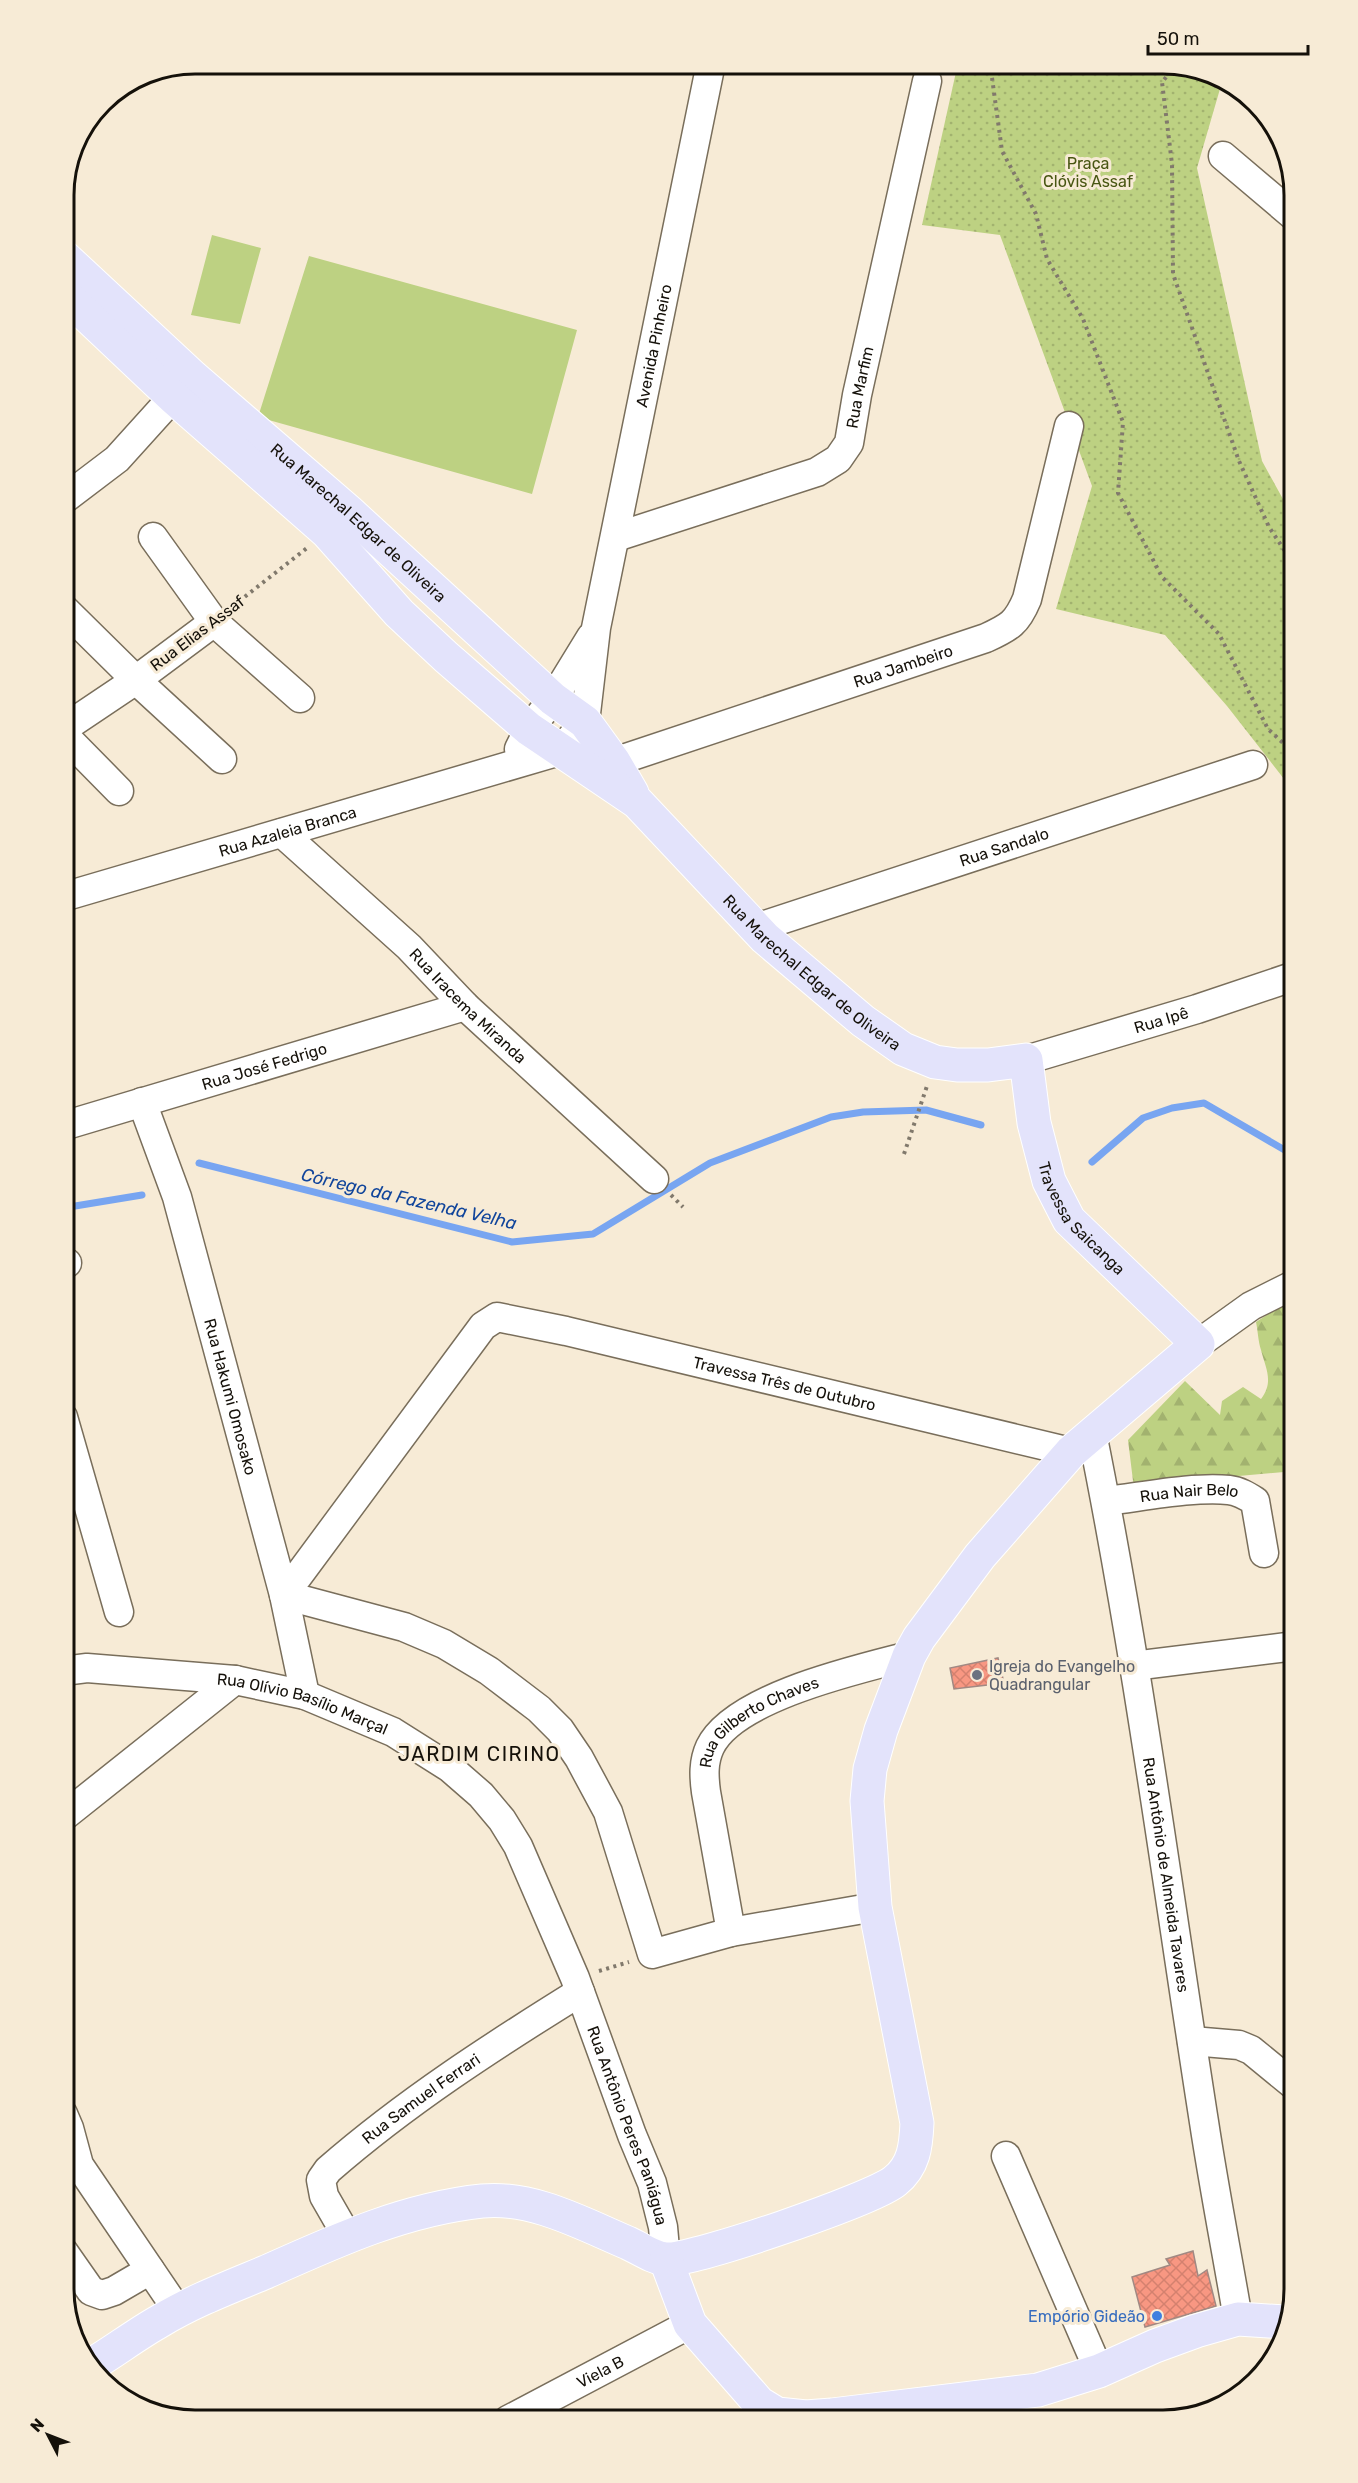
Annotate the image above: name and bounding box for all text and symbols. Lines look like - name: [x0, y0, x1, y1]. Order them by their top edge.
- scale bar: [1148, 18, 1308, 56]
- text: 50 m: [1157, 28, 1200, 50]
- park label: Praça Clóvis Assaf: [1043, 154, 1134, 191]
- street label: Avenida Pinheiro: [632, 283, 676, 409]
- street label: Rua Marfim: [843, 344, 878, 430]
- street label: Rua Marechal Edgar de Oliveira: [267, 439, 450, 606]
- street label: Rua Elias Assaf: [147, 591, 249, 675]
- street label: Rua Jambeiro: [851, 641, 955, 692]
- street label: Rua Azaleia Branca: [217, 802, 359, 861]
- street label: Rua Sandalo: [957, 824, 1051, 871]
- street label: Rua Marechal Edgar de Oliveira: [719, 891, 904, 1055]
- street label: Rua Iracema Miranda: [405, 945, 530, 1068]
- street label: Rua Ipê: [1132, 1003, 1191, 1037]
- street label: Rua José Fedrigo: [200, 1039, 329, 1094]
- street label: Travessa Saicanga: [1034, 1160, 1129, 1279]
- water label: Córrego da Fazenda Velha: [299, 1164, 519, 1235]
- street label: Rua Hakumi Omosako: [200, 1316, 260, 1477]
- street label: Travessa Três de Outubro: [691, 1353, 878, 1415]
- street label: Rua Nair Belo: [1139, 1480, 1241, 1506]
- place label: Igreja do Evangelho Quadrangular: [989, 1657, 1135, 1694]
- marker: Igreja do Evangelho Quadrangular: [970, 1668, 984, 1682]
- street label: Rua Olívio Basílio Marçal: [216, 1670, 391, 1739]
- street label: Rua Gilberto Chaves: [696, 1673, 821, 1769]
- district label: JARDIM CIRINO: [397, 1742, 561, 1766]
- street label: Rua Antônio de Almeida Tavares: [1139, 1756, 1193, 1994]
- street label: Rua Antônio Peres Paniágua: [583, 2023, 671, 2227]
- street label: Rua Samuel Ferrari: [358, 2050, 484, 2148]
- place label: Empório Gideão: [1028, 2307, 1145, 2326]
- marker: Empório Gideão: [1150, 2309, 1164, 2323]
- street label: Viela B: [573, 2352, 627, 2392]
- north arrow: [18, 2405, 78, 2465]
- text: N: [26, 2415, 48, 2436]

